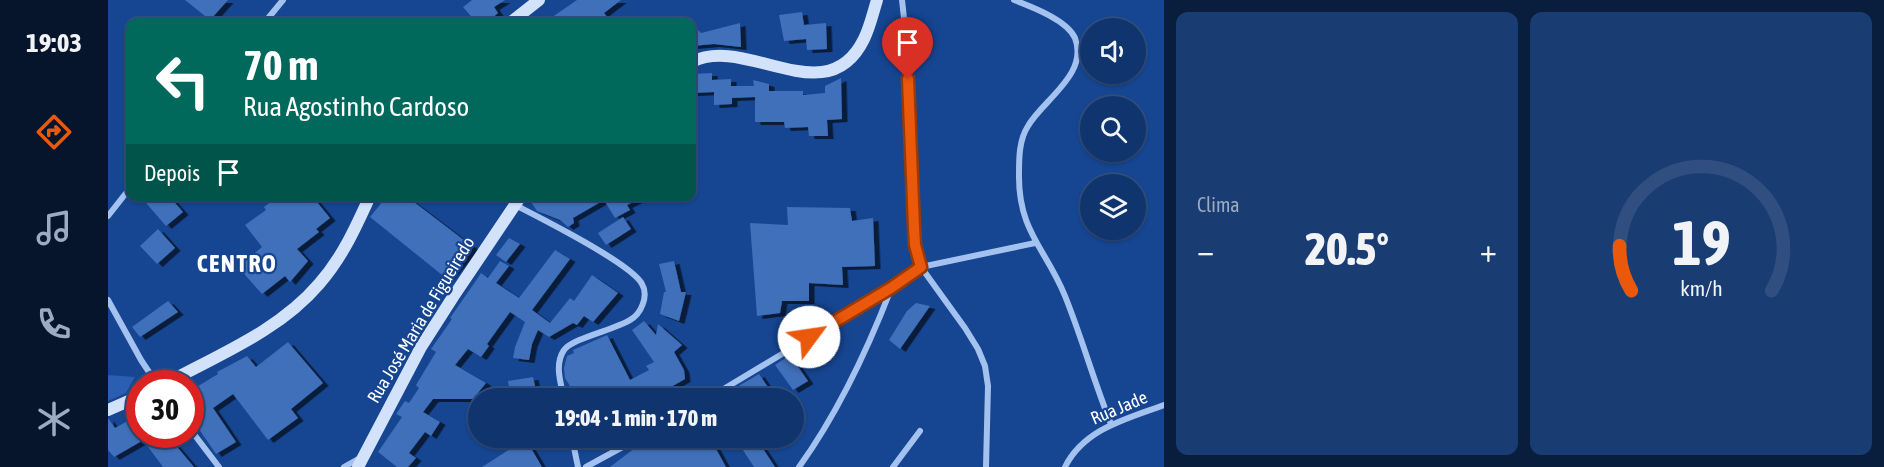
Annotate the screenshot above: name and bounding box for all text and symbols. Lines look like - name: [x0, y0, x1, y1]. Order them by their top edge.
- pin: [882, 17, 933, 79]
- map controls: [1080, 18, 1146, 240]
- button: sound: [1080, 18, 1146, 84]
- icon: arrive: [891, 26, 924, 59]
- text: 19:03: [26, 27, 82, 58]
- text: 70 m: [243, 41, 318, 89]
- icon: left: [144, 42, 222, 120]
- text: Rua Agostinho Cardoso: [243, 91, 469, 122]
- button: search: [1080, 96, 1146, 162]
- icon: directions: [33, 111, 75, 153]
- icon: arrive: [212, 156, 245, 189]
- text: Depois: [144, 160, 200, 186]
- button: layers: [1080, 174, 1146, 240]
- text: Clima: [1197, 193, 1240, 216]
- icon: music: [33, 207, 75, 249]
- text: 19: [1672, 207, 1730, 278]
- text: 20.5°: [1305, 223, 1389, 275]
- text: −: [1197, 231, 1214, 269]
- text: +: [1480, 231, 1497, 269]
- street label: Rua José Maria de Figueiredo: [363, 233, 479, 407]
- district label: CENTRO: [197, 250, 277, 277]
- text: km/h: [1680, 276, 1722, 301]
- icon: phone: [33, 303, 75, 345]
- position arrow: [777, 305, 841, 369]
- speed limit sign: 30: [126, 370, 204, 448]
- street label: Rua Jade: [1087, 386, 1150, 429]
- icon: climate: [33, 398, 75, 440]
- text: 19:04 · 1 min · 170 m: [555, 405, 717, 431]

